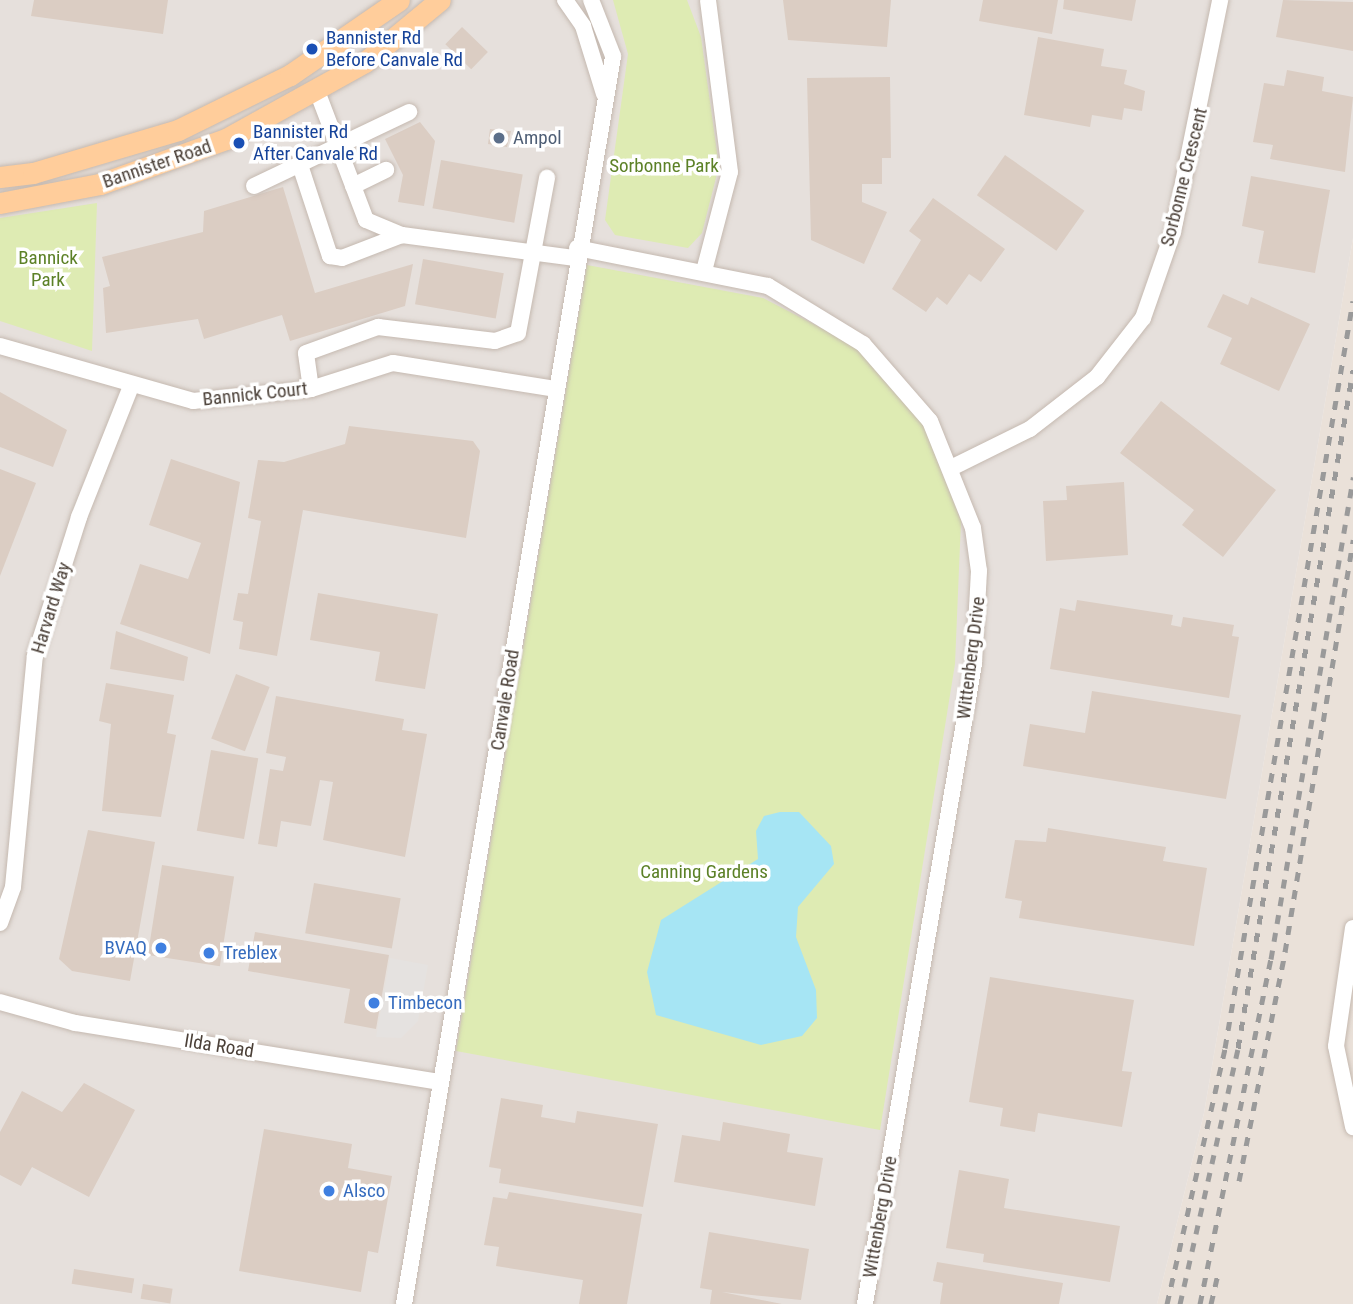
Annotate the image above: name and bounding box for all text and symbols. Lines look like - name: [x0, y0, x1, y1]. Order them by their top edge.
- place label: Bannister Rd Before Canvale Rd: [326, 27, 463, 71]
- marker: Bannister Rd Before Canvale Rd: [304, 41, 320, 57]
- street label: Sorbonne Crescent: [1156, 105, 1212, 249]
- place label: Bannister Rd After Canvale Rd: [253, 121, 378, 165]
- place label: Ampol: [513, 127, 562, 149]
- marker: Ampol: [491, 130, 507, 146]
- street label: Bannister Road: [100, 135, 214, 193]
- marker: Bannister Rd After Canvale Rd: [231, 135, 247, 151]
- park label: Sorbonne Park: [609, 155, 719, 177]
- park label: Bannick Park: [18, 247, 78, 291]
- street label: Bannick Court: [201, 377, 309, 411]
- street label: Harvard Way: [26, 560, 76, 656]
- street label: Wittenberg Drive: [952, 595, 990, 721]
- street label: Canvale Road: [486, 648, 524, 752]
- park label: Canning Gardens: [640, 861, 768, 883]
- place label: BVAQ: [105, 937, 147, 959]
- marker: BVAQ: [153, 940, 169, 956]
- place label: Treblex: [223, 942, 278, 964]
- marker: Treblex: [201, 945, 217, 961]
- place label: Timbecon: [388, 992, 462, 1014]
- marker: Timbecon: [366, 995, 382, 1011]
- street label: Ilda Road: [183, 1029, 255, 1063]
- street label: Wittenberg Drive: [858, 1154, 902, 1280]
- place label: Alsco: [343, 1180, 385, 1202]
- marker: Alsco: [321, 1183, 337, 1199]

